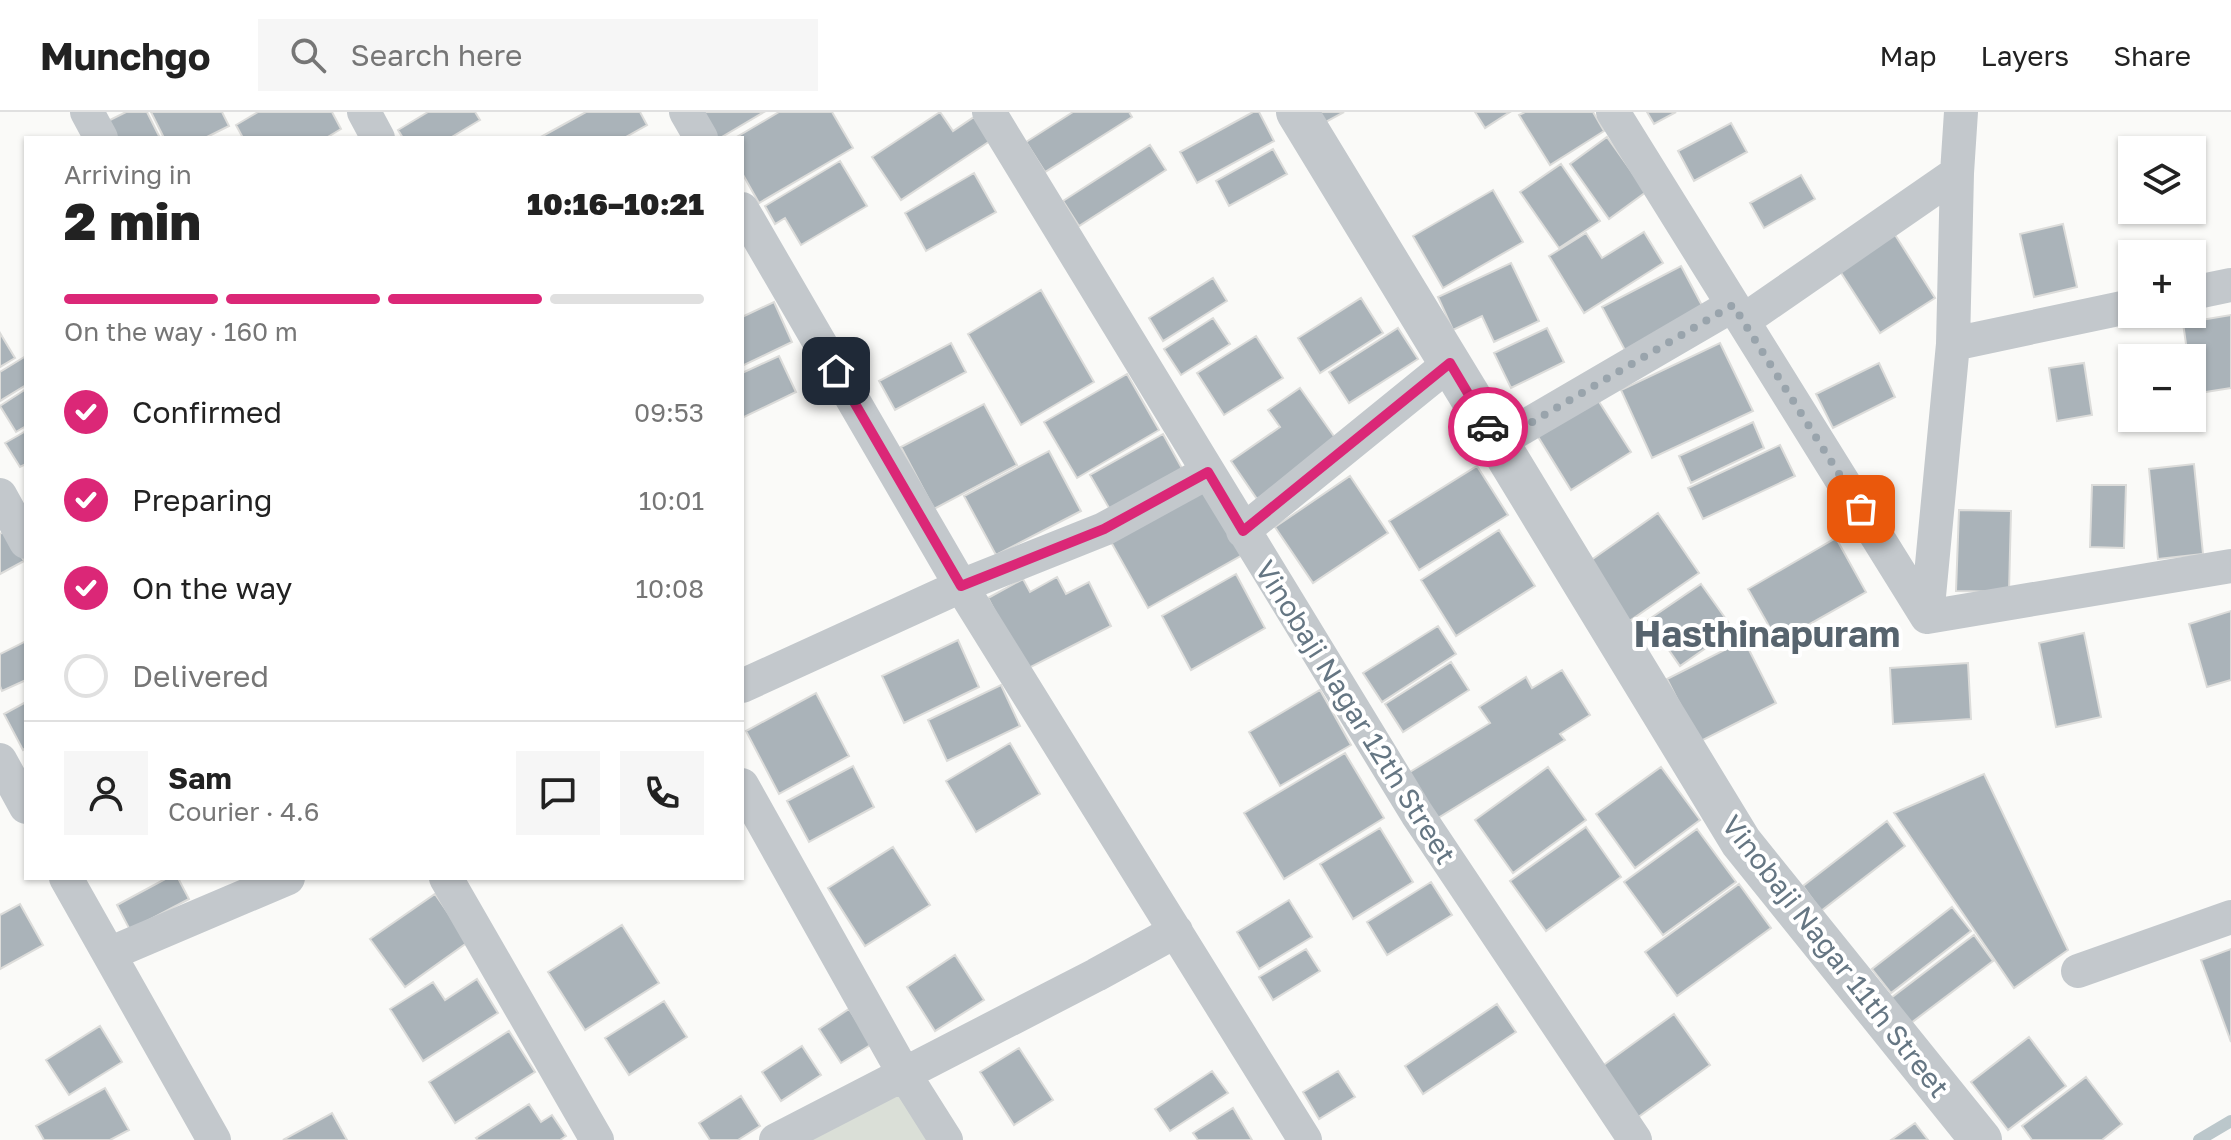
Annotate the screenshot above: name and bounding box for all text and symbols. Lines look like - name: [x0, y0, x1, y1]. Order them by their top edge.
- search box: [258, 19, 818, 91]
- text: Munchgo: [40, 33, 210, 78]
- icon: search: [286, 33, 330, 77]
- text: Search here: [350, 37, 522, 73]
- text: Map: [1879, 39, 1937, 72]
- text: Layers: [1981, 39, 2069, 72]
- text: Share: [2113, 39, 2191, 72]
- map controls: [2118, 136, 2206, 432]
- button: layers: [2118, 136, 2206, 224]
- text: Arriving in: [64, 159, 192, 190]
- text: 10:16–10:21: [527, 186, 704, 222]
- text: 2 min: [64, 189, 201, 251]
- button: +: [2118, 240, 2206, 328]
- text: On the way · 160 m: [64, 316, 298, 347]
- pin: [802, 337, 870, 405]
- button: −: [2118, 344, 2206, 432]
- icon: home: [814, 349, 858, 393]
- courier: [1448, 387, 1528, 467]
- icon: check: [64, 390, 108, 434]
- text: Confirmed: [132, 394, 282, 430]
- text: 09:53: [634, 397, 704, 428]
- icon: car: [1466, 405, 1510, 449]
- pin: [1827, 475, 1895, 543]
- icon: check: [64, 478, 108, 522]
- text: Preparing: [132, 482, 273, 518]
- text: 10:01: [639, 485, 704, 516]
- icon: bag: [1839, 487, 1883, 531]
- street label: Vinobaji Nagar 12th Street: [1249, 554, 1463, 870]
- icon: check: [64, 566, 108, 610]
- text: On the way: [132, 570, 292, 606]
- text: 10:08: [635, 573, 704, 604]
- district label: Hasthinapuram: [1634, 612, 1900, 655]
- text: Delivered: [132, 658, 269, 694]
- button: person: [64, 751, 148, 835]
- button: chat: [516, 751, 600, 835]
- button: phone: [620, 751, 704, 835]
- text: Sam: [168, 760, 232, 796]
- text: Courier · 4.6: [168, 796, 320, 827]
- street label: Vinobaji Nagar 11th Street: [1716, 808, 1956, 1104]

